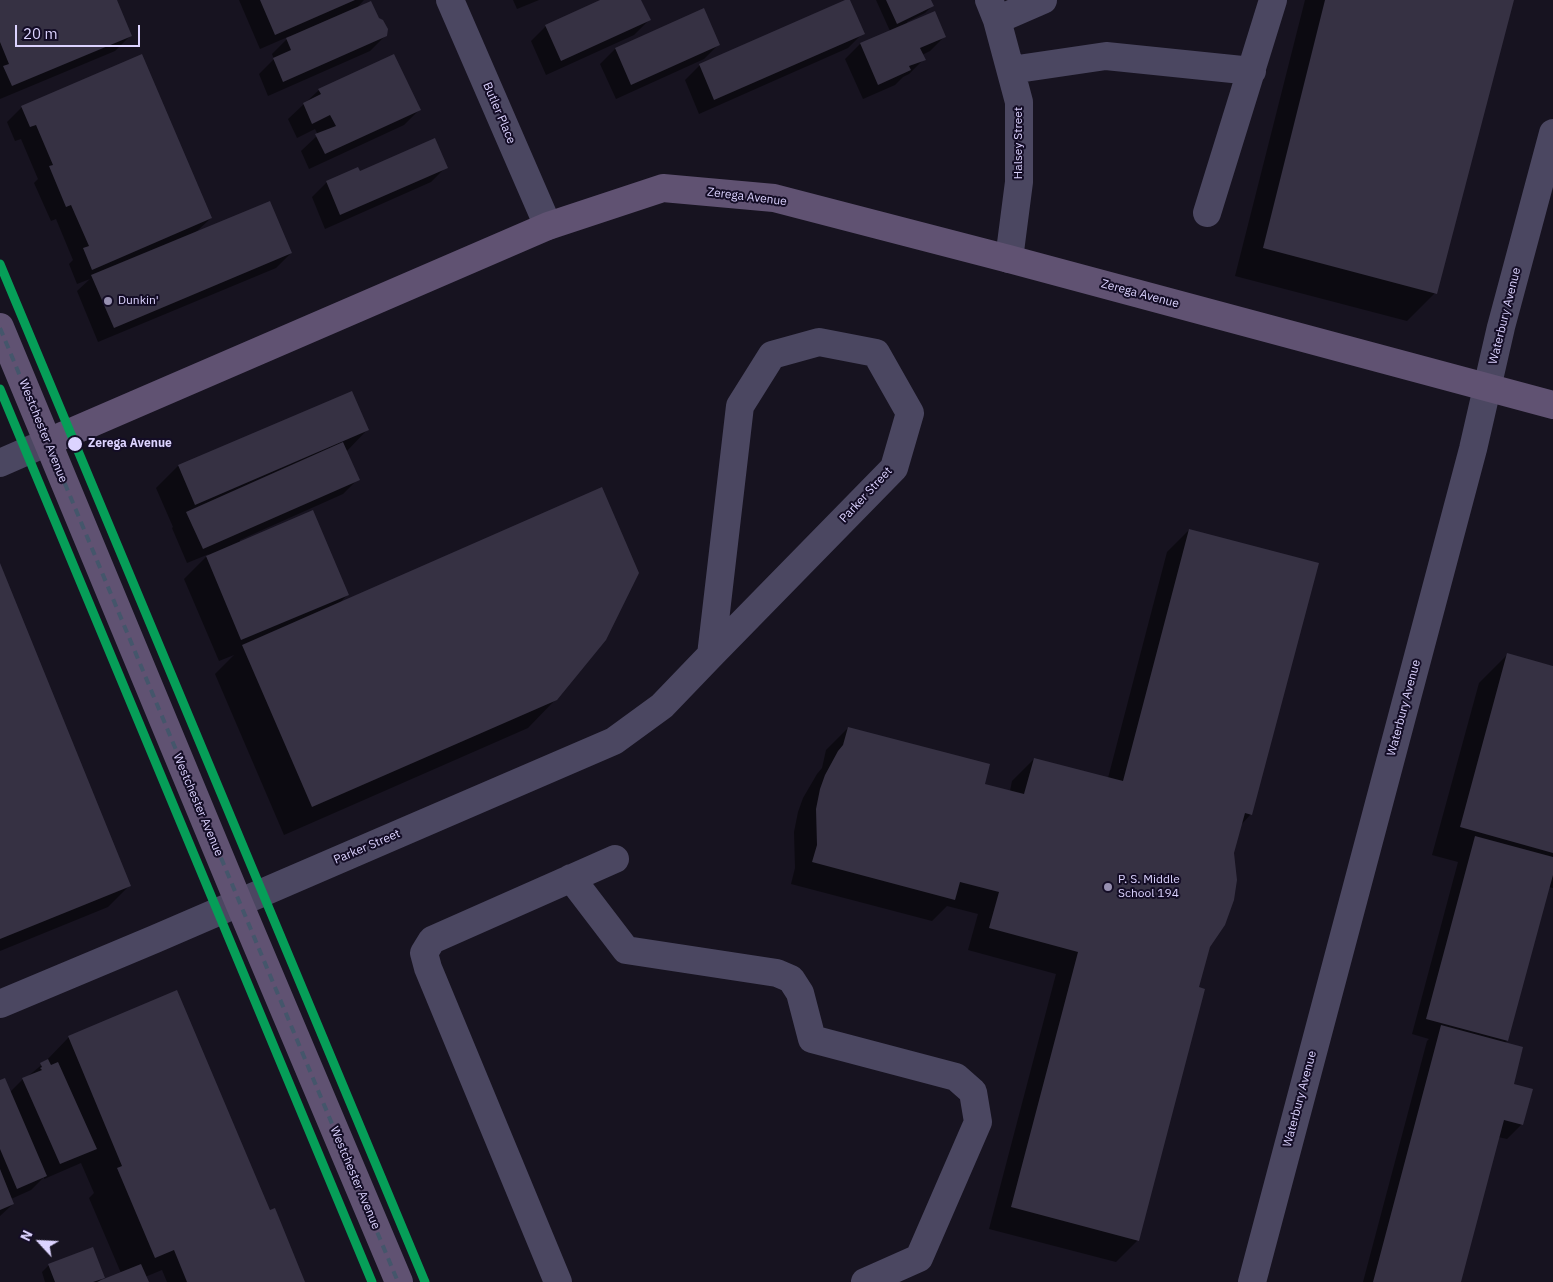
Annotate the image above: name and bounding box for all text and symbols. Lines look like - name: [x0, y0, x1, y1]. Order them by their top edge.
- scale bar: [18, 15, 142, 47]
- text: 20 m: [23, 24, 58, 43]
- street label: Butler Place: [480, 80, 518, 146]
- street label: Halsey Street: [1012, 107, 1026, 179]
- street label: Zerega Avenue: [706, 185, 788, 209]
- street label: Waterbury Avenue: [1486, 266, 1524, 366]
- street label: Zerega Avenue: [1099, 277, 1181, 311]
- place label: Dunkin': [118, 294, 159, 308]
- marker: Dunkin': [102, 295, 114, 307]
- street label: Westchester Avenue: [16, 377, 70, 485]
- marker: Zerega Avenue: [66, 435, 84, 453]
- place label: Zerega Avenue: [88, 437, 172, 451]
- street label: Parker Street: [837, 464, 895, 526]
- street label: Waterbury Avenue: [1384, 658, 1424, 758]
- street label: Westchester Avenue: [170, 751, 226, 859]
- street label: Parker Street: [332, 827, 402, 867]
- place label: P. S. Middle School 194: [1118, 873, 1180, 901]
- marker: P. S. Middle School 194: [1102, 881, 1114, 893]
- street label: Waterbury Avenue: [1280, 1049, 1320, 1149]
- street label: Westchester Avenue: [327, 1124, 383, 1232]
- north arrow: [15, 1217, 65, 1267]
- text: N: [16, 1227, 37, 1244]

